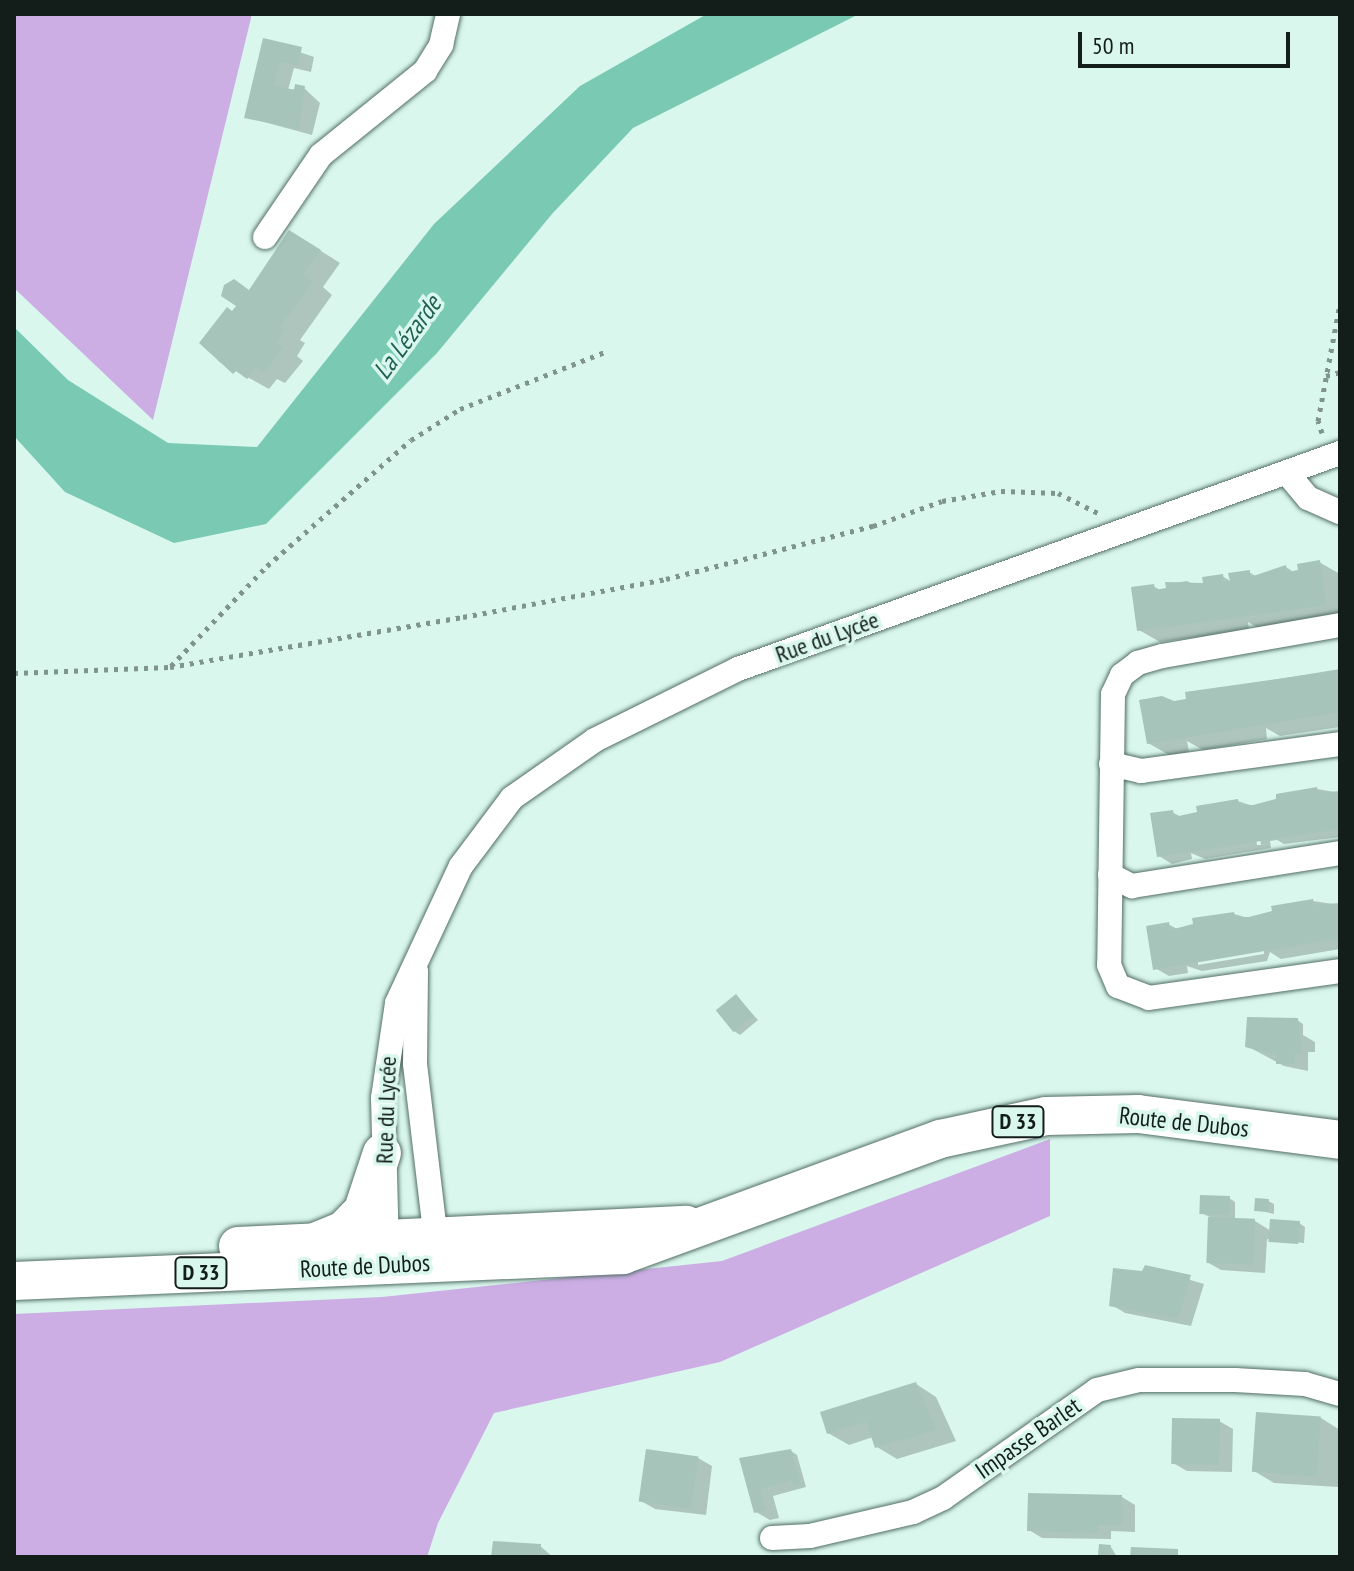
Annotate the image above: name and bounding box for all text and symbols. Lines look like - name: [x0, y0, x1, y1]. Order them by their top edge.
- scale bar: [1082, 16, 1294, 66]
- text: 50 m: [1092, 30, 1134, 61]
- water label: La Lézarde: [366, 289, 448, 385]
- street label: Rue du Lycée: [771, 605, 883, 669]
- street label: Rue du Lycée: [370, 1056, 402, 1164]
- street label: Route de Dubos: [1118, 1101, 1250, 1143]
- road number: D 33: [990, 1104, 1046, 1140]
- street label: Route de Dubos: [299, 1248, 431, 1284]
- road number: D 33: [173, 1255, 229, 1291]
- street label: Impasse Barlet: [970, 1391, 1086, 1485]

